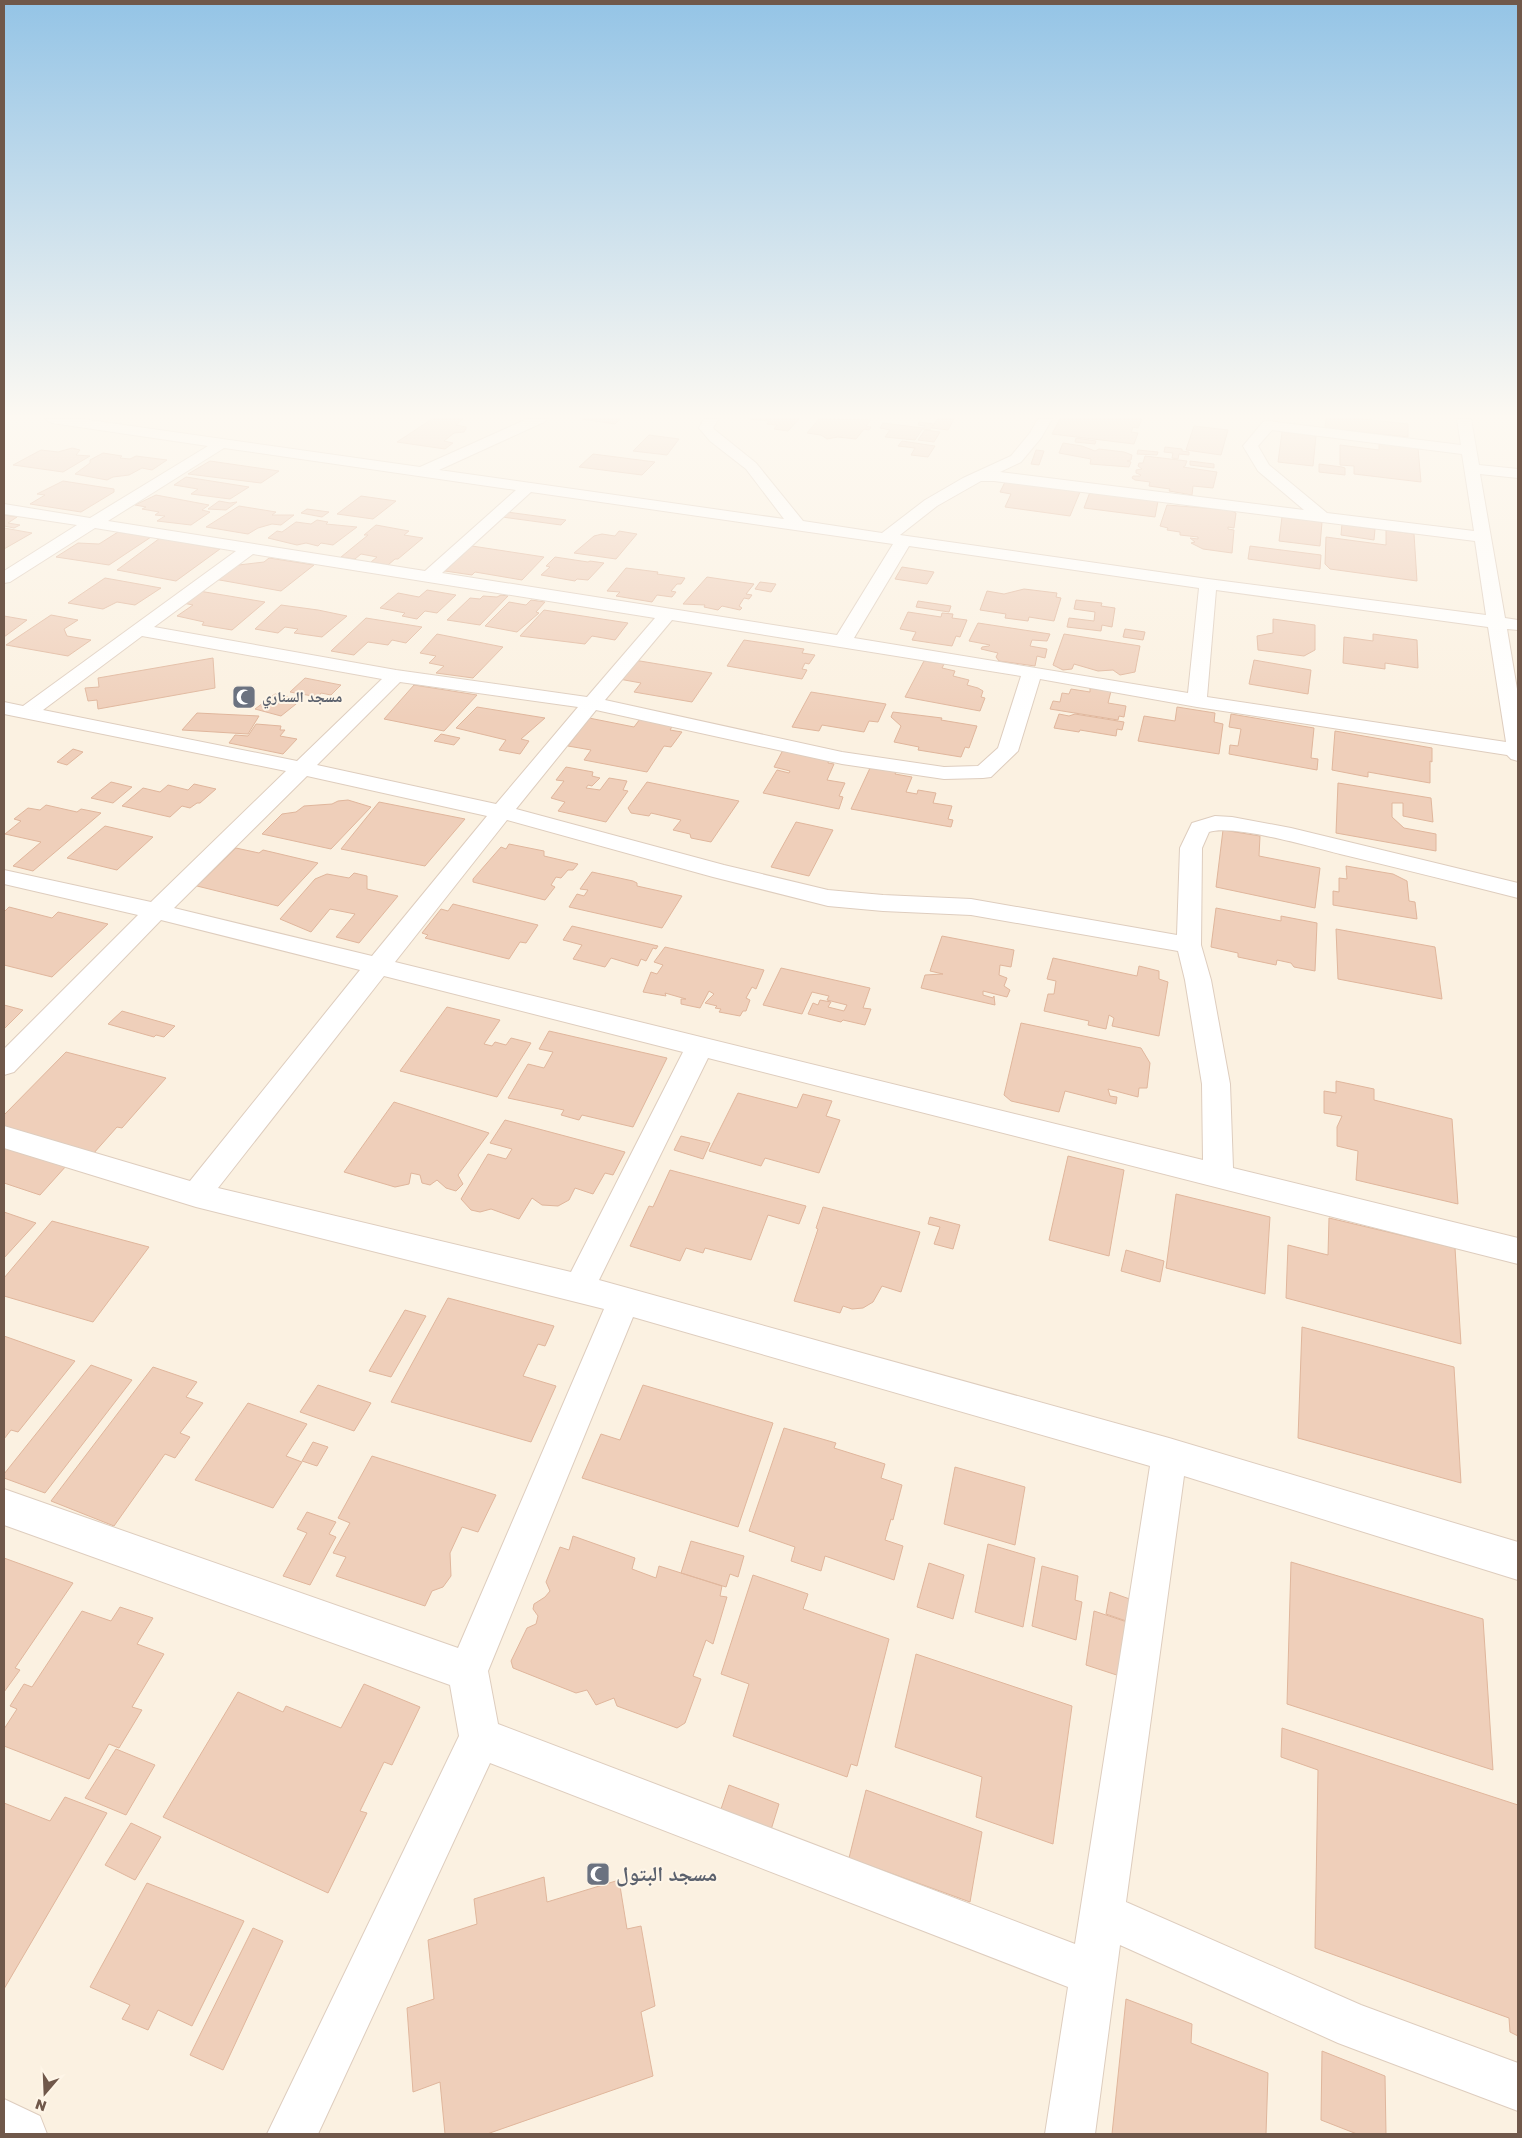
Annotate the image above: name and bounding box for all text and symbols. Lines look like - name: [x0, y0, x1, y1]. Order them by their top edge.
- mosque icon: مسجد السناري: [231, 684, 257, 710]
- place label: مسجد السناري: [262, 687, 342, 709]
- place label: مسجد البتول: [616, 1860, 717, 1887]
- mosque icon: مسجد البتول: [585, 1861, 611, 1887]
- north arrow: [20, 2068, 70, 2118]
- text: N: [33, 2096, 48, 2116]

